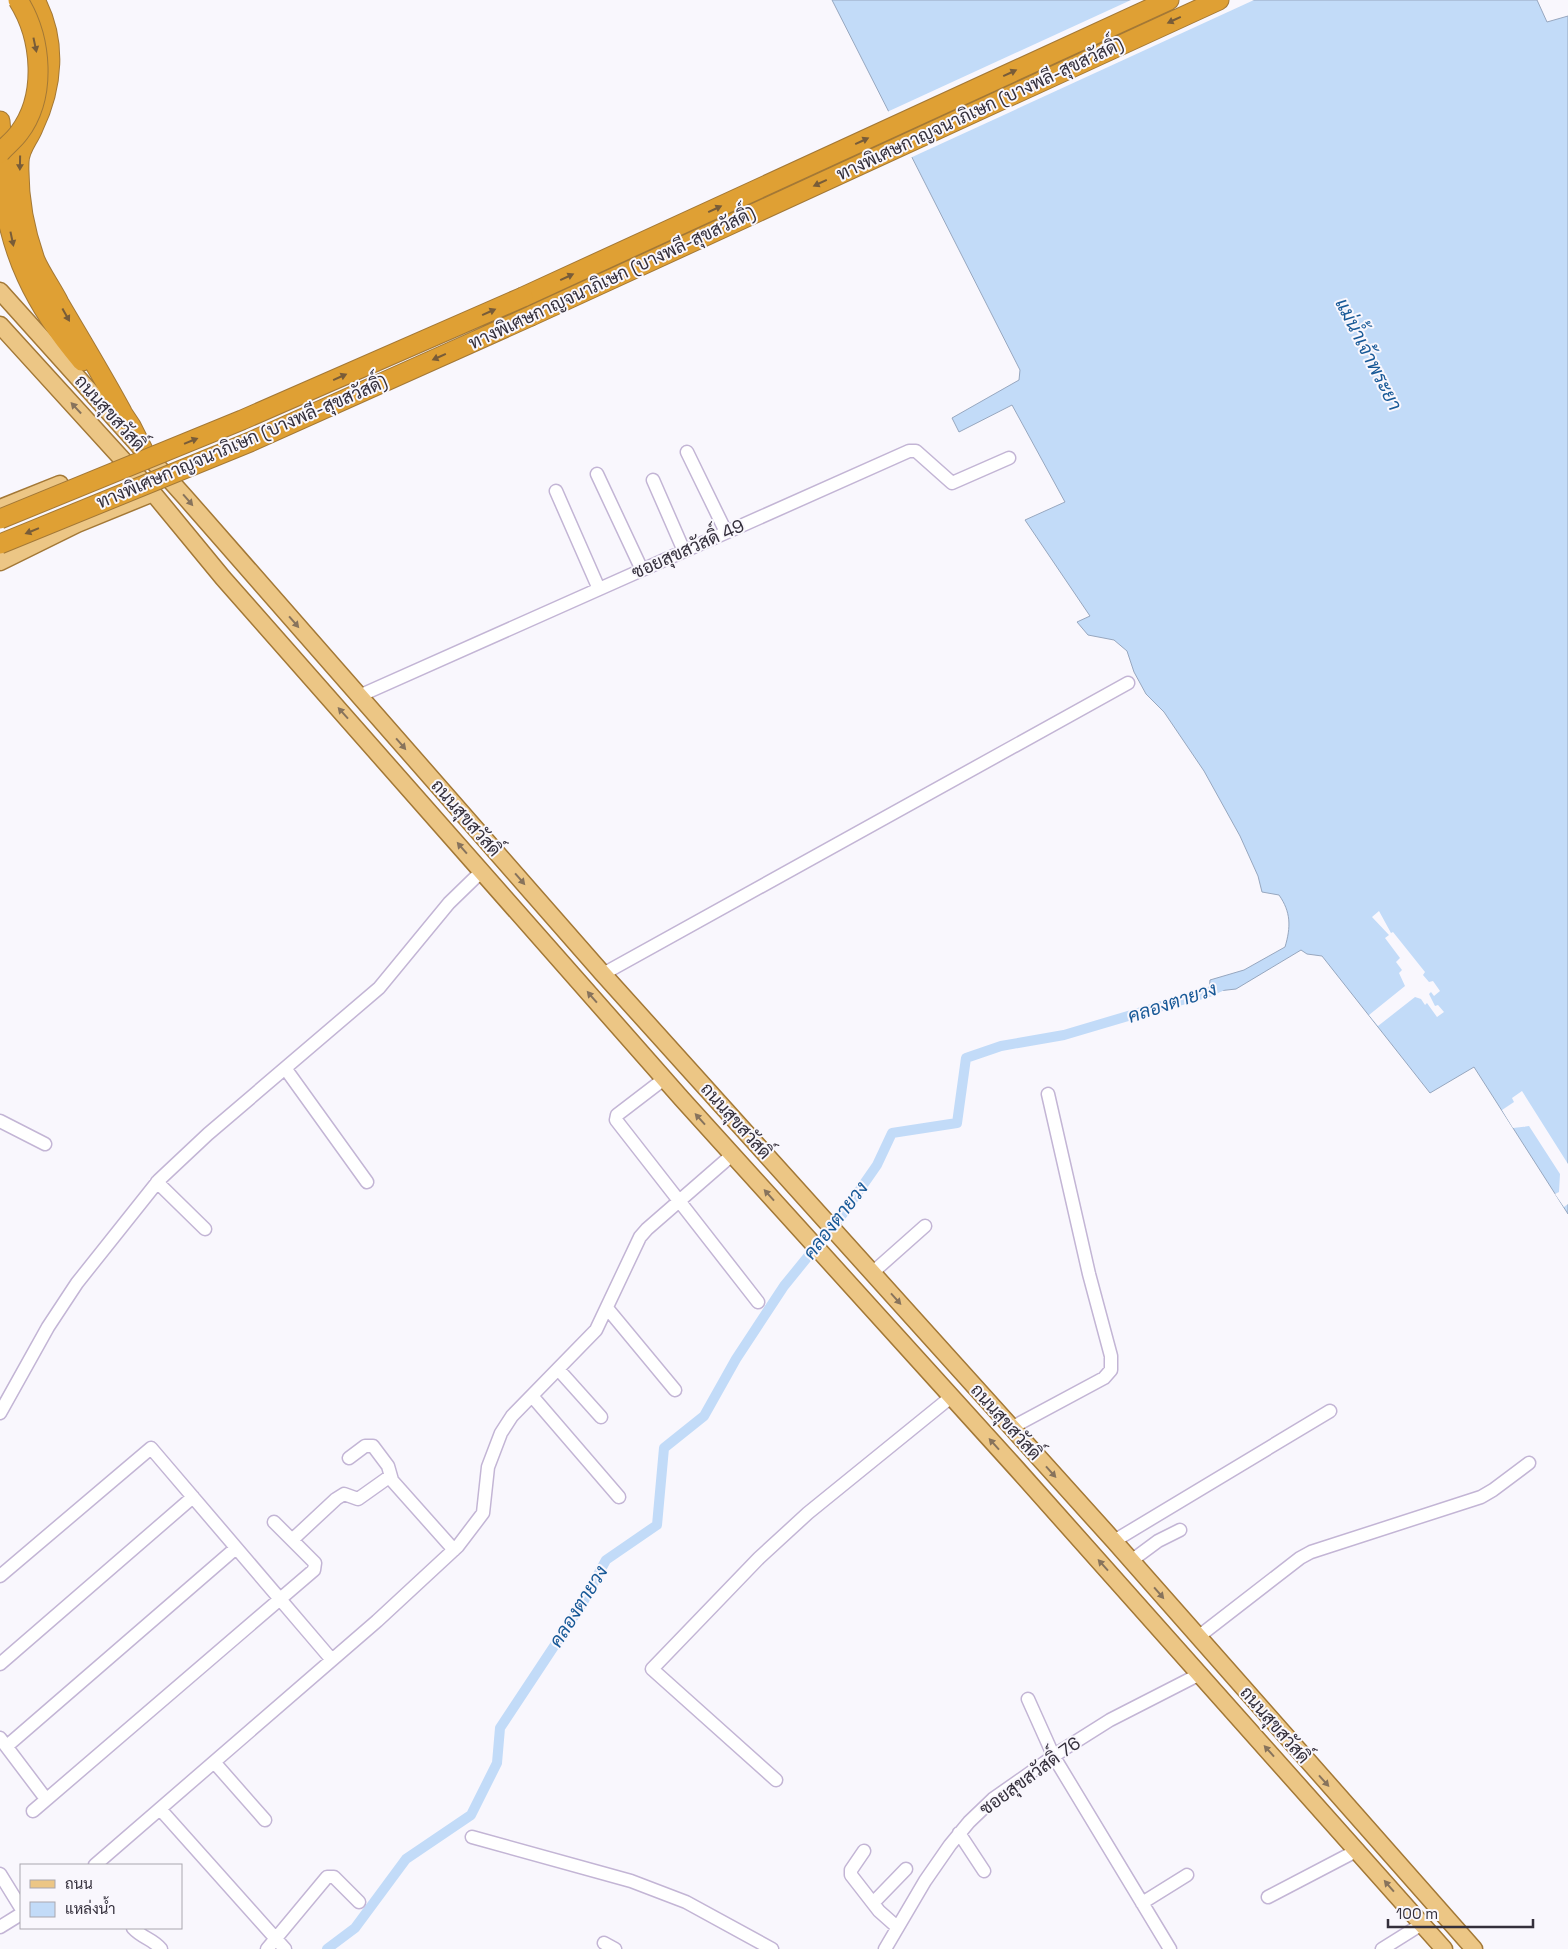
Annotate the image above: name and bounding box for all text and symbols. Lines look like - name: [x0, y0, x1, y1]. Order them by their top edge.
- one-way arrow: [1167, 17, 1181, 25]
- street label: ทางพิเศษกาญจนาภิเษก (บางพลี-สุขสวัสดิ์): [831, 28, 1127, 186]
- one-way arrow: [31, 38, 39, 53]
- one-way arrow: [1003, 69, 1017, 77]
- one-way arrow: [855, 137, 869, 145]
- one-way arrow: [16, 155, 24, 171]
- one-way arrow: [813, 179, 827, 187]
- street label: ทางพิเศษกาญจนาภิเษก (บางพลี-สุขสวัสดิ์): [463, 197, 759, 355]
- one-way arrow: [708, 204, 722, 212]
- one-way arrow: [8, 231, 16, 246]
- one-way arrow: [560, 272, 574, 280]
- water label: แม่น้ำเจ้าพระยา: [1330, 292, 1410, 415]
- one-way arrow: [482, 307, 496, 315]
- one-way arrow: [62, 309, 71, 322]
- one-way arrow: [432, 353, 446, 361]
- street label: ทางพิเศษกาญจนาภิเษก (บางพลี-สุขสวัสดิ์): [91, 366, 391, 514]
- street label: ถนนสุขสวัสดิ์: [69, 367, 154, 456]
- one-way arrow: [333, 373, 347, 381]
- one-way arrow: [70, 403, 82, 415]
- one-way arrow: [184, 437, 199, 445]
- one-way arrow: [182, 493, 193, 506]
- street label: ซอยสุขสวัสดิ์ 49: [626, 510, 748, 585]
- one-way arrow: [25, 527, 39, 535]
- one-way arrow: [289, 615, 300, 628]
- one-way arrow: [337, 708, 349, 720]
- one-way arrow: [395, 738, 407, 750]
- street label: ถนนสุขสวัสดิ์: [426, 771, 509, 862]
- one-way arrow: [457, 842, 468, 854]
- one-way arrow: [514, 873, 526, 885]
- water label: คลองตายวง: [1124, 976, 1220, 1029]
- one-way arrow: [587, 990, 598, 1003]
- street label: ถนนสุขสวัสดิ์: [695, 1075, 780, 1164]
- one-way arrow: [694, 1113, 706, 1125]
- water label: คลองตายวง: [797, 1176, 874, 1264]
- one-way arrow: [763, 1189, 775, 1201]
- one-way arrow: [890, 1292, 901, 1305]
- street label: ถนนสุขสวัสดิ์: [965, 1376, 1050, 1465]
- one-way arrow: [988, 1439, 1000, 1451]
- one-way arrow: [1045, 1465, 1057, 1477]
- one-way arrow: [1097, 1559, 1108, 1572]
- water label: คลองตายวง: [543, 1560, 614, 1652]
- one-way arrow: [1153, 1587, 1164, 1599]
- street label: ถนนสุขสวัสดิ์: [1235, 1678, 1318, 1769]
- street label: ซอยสุขสวัสดิ์ 76: [972, 1728, 1085, 1821]
- one-way arrow: [1263, 1746, 1275, 1758]
- one-way arrow: [1318, 1774, 1330, 1786]
- legend: [20, 1864, 182, 1929]
- text: ถนน: [65, 1874, 93, 1893]
- one-way arrow: [1383, 1880, 1395, 1892]
- text: แหล่งน้ำ: [65, 1896, 116, 1918]
- scale bar: [1388, 1896, 1533, 1928]
- text: 100 m: [1396, 1904, 1438, 1923]

